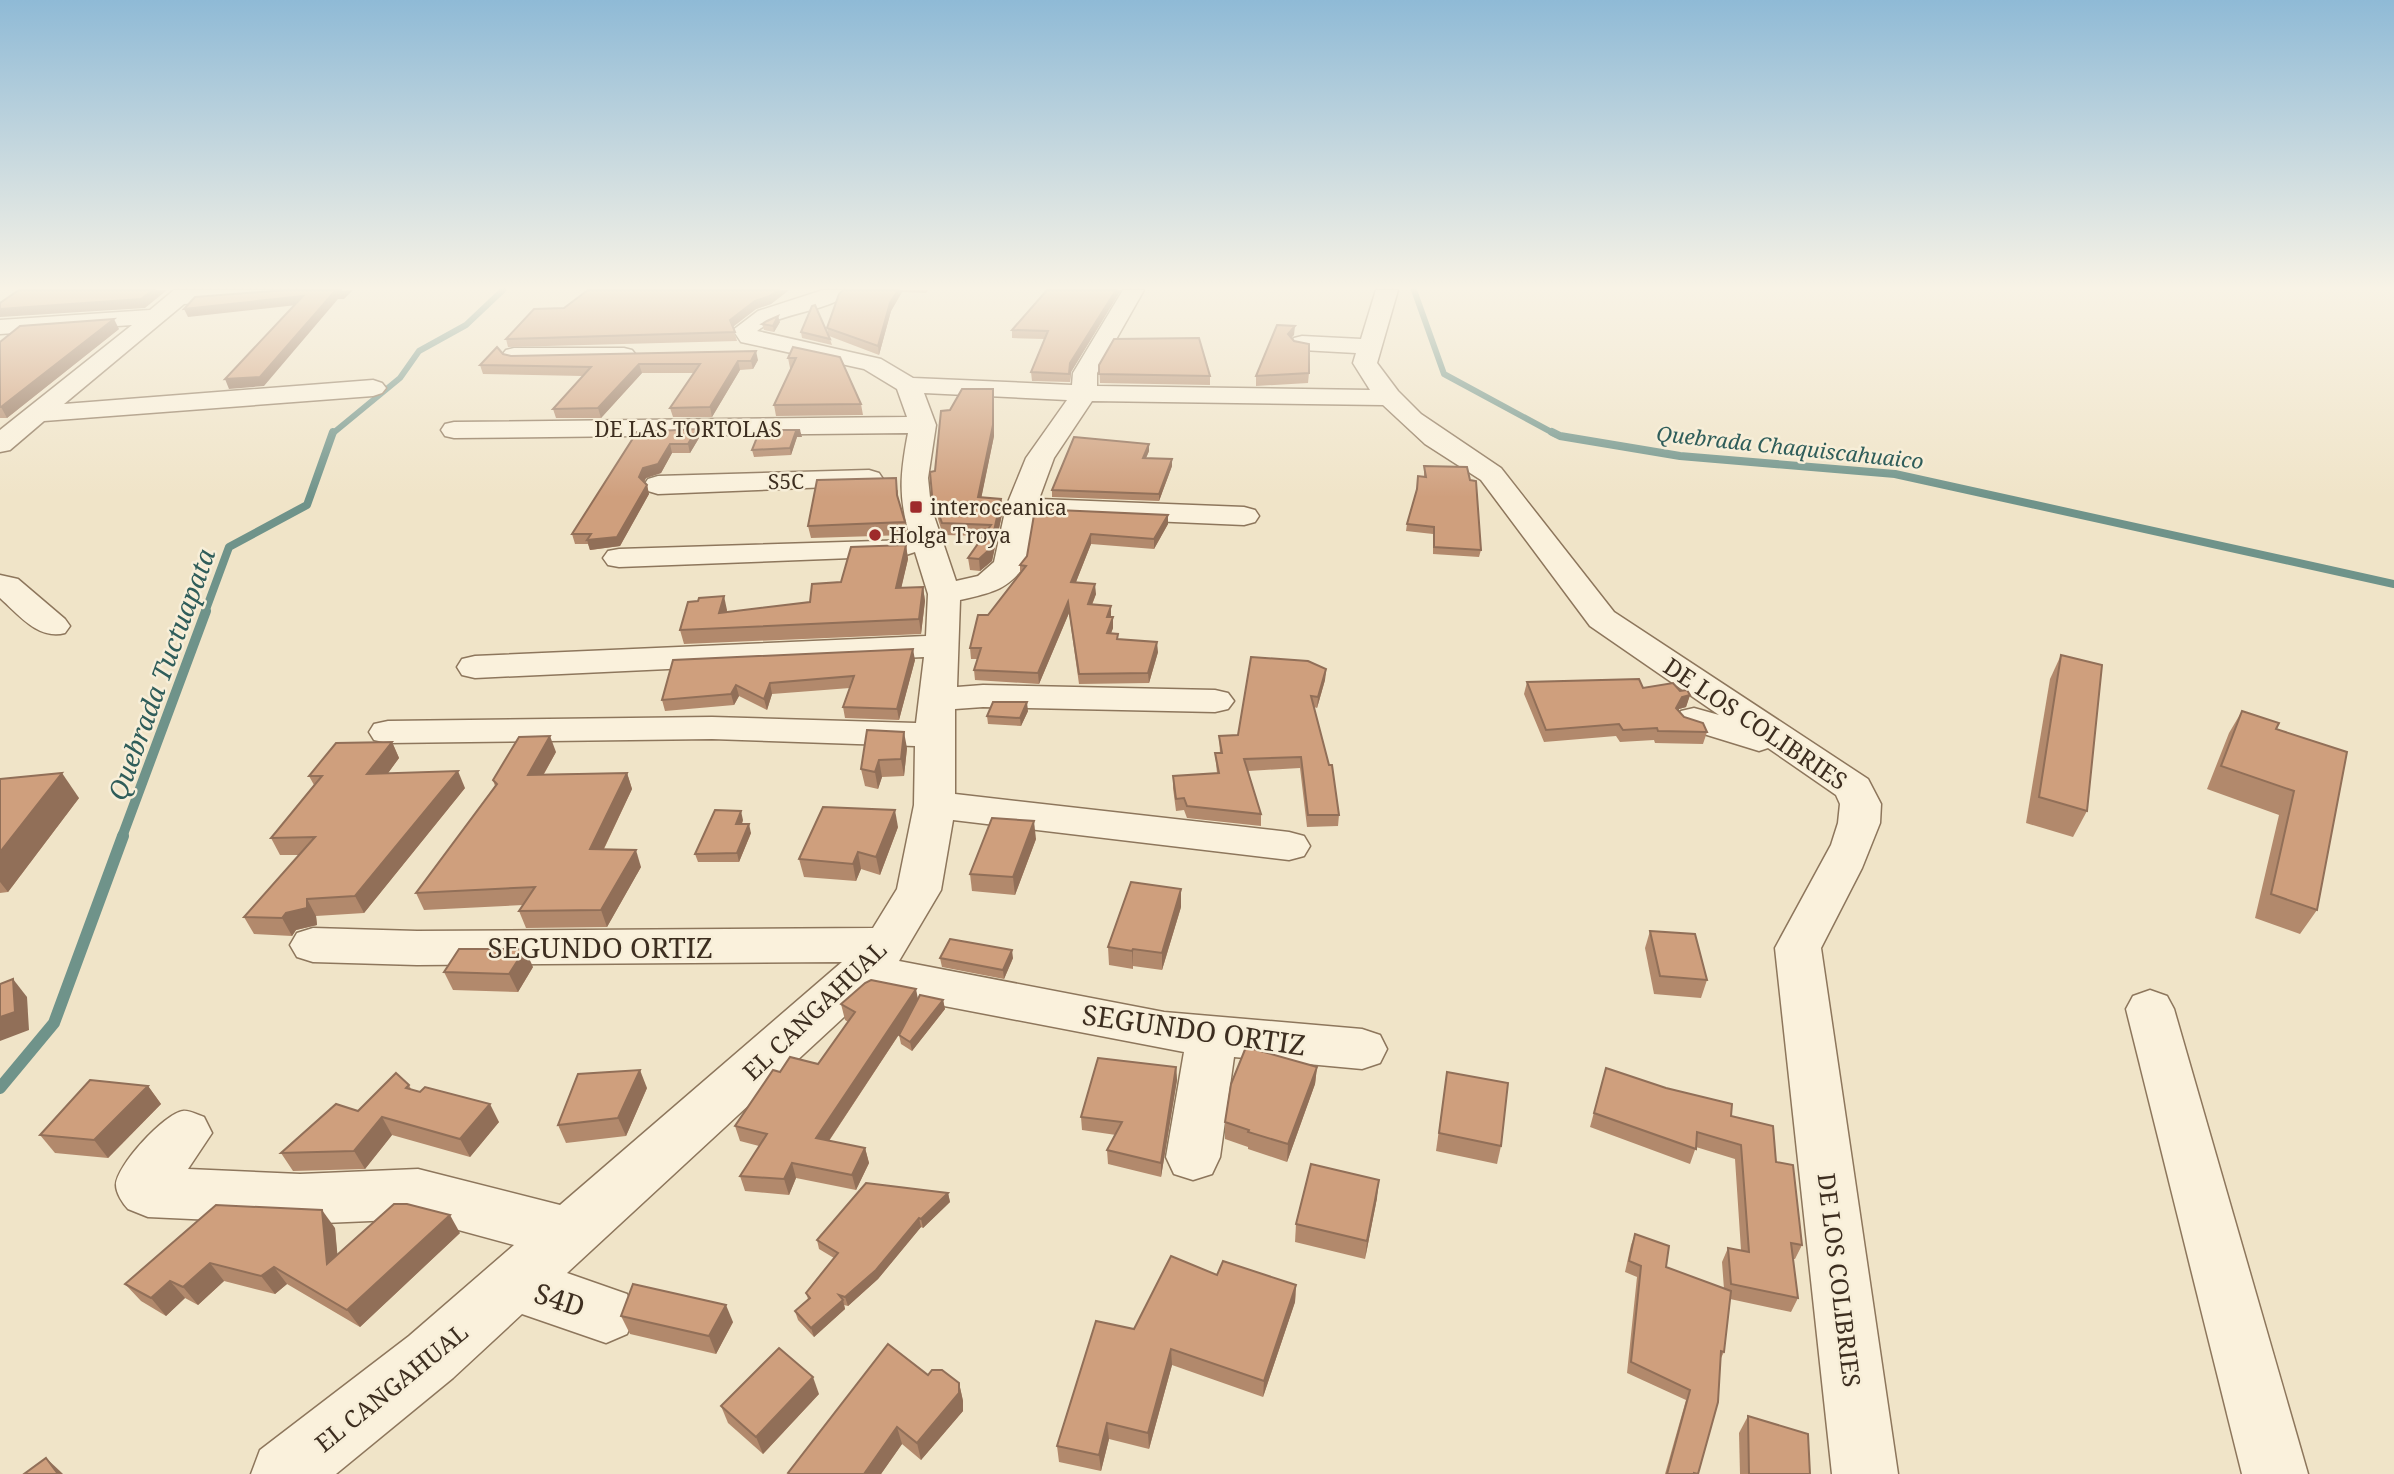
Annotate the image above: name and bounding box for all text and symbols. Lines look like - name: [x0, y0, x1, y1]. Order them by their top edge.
- street label: DE LAS TORTOLAS: [594, 415, 782, 443]
- water label: Quebrada Chaquiscahuaico: [1655, 419, 1925, 475]
- street label: S5C: [768, 467, 804, 495]
- place label: interoceanica: [930, 493, 1067, 521]
- marker: interoceanica: [908, 499, 924, 515]
- place label: Holga Troya: [889, 521, 1011, 549]
- marker: Holga Troya: [867, 527, 883, 543]
- water label: Quebrada Tuctuapata: [99, 543, 223, 805]
- street label: DE LOS COLIBRIES: [1658, 649, 1854, 797]
- street label: SEGUNDO ORTIZ: [487, 928, 713, 966]
- street label: EL CANGAHUAL: [735, 933, 893, 1087]
- street label: SEGUNDO ORTIZ: [1080, 995, 1308, 1063]
- street label: DE LOS COLIBRIES: [1811, 1171, 1869, 1389]
- street label: S4D: [530, 1273, 590, 1325]
- street label: EL CANGAHUAL: [308, 1315, 474, 1459]

